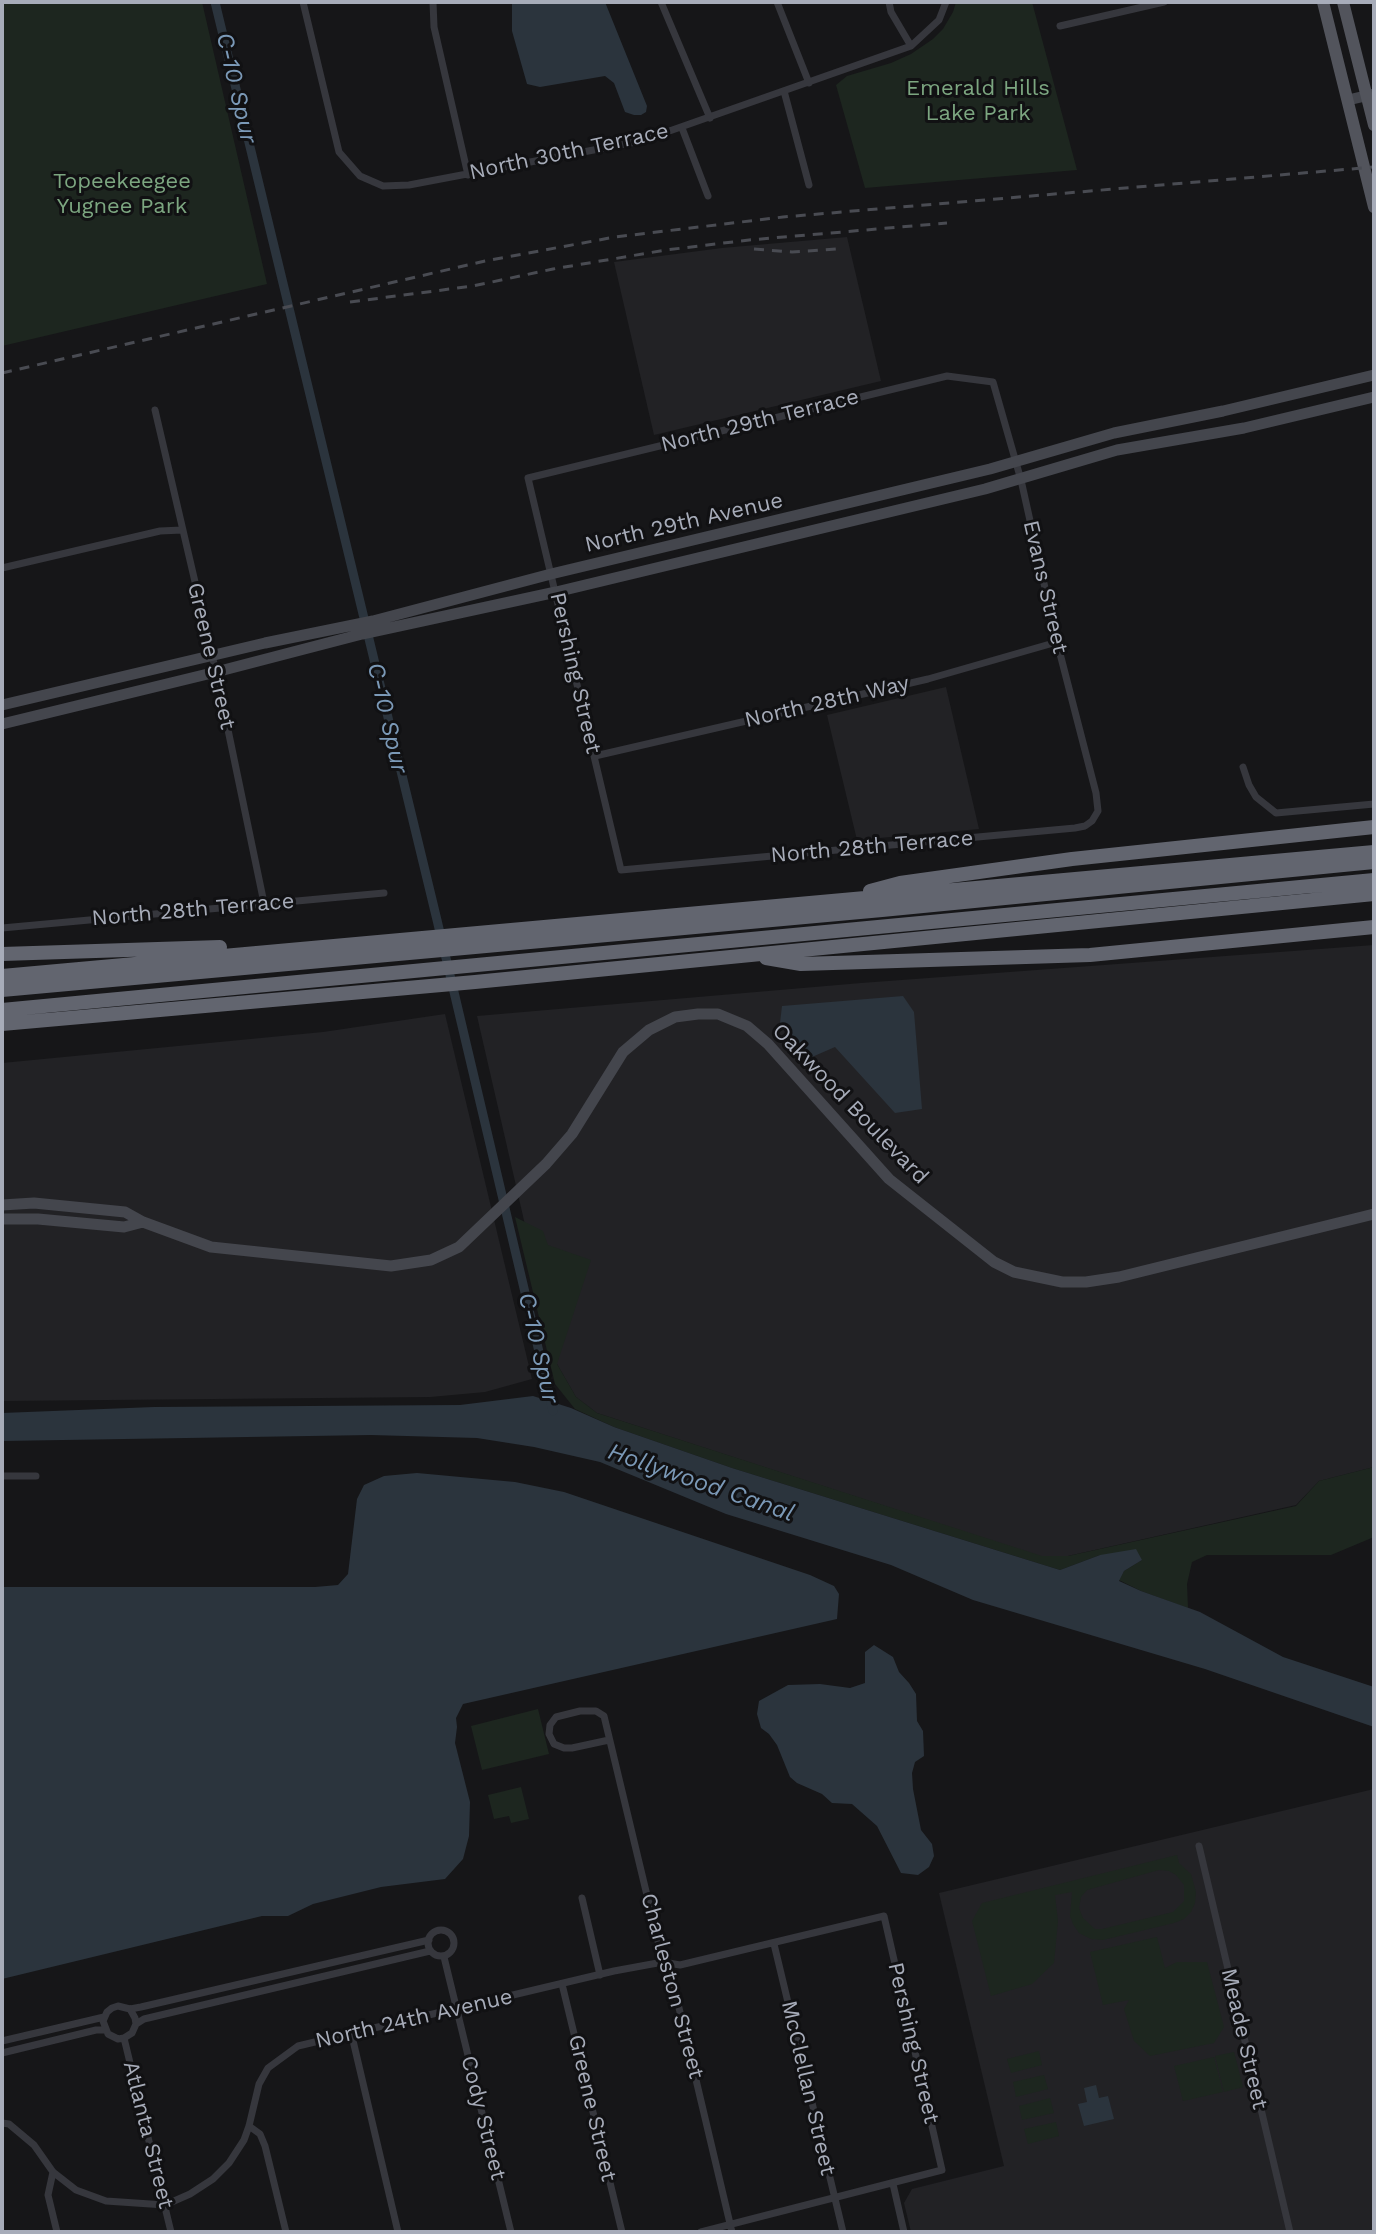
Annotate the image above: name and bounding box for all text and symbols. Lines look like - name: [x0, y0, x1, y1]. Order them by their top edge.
- water label: C-10 Spur: [209, 30, 263, 146]
- park label: Emerald Hills Lake Park: [906, 76, 1050, 128]
- street label: North 30th Terrace: [467, 118, 671, 186]
- park label: Topeekeegee Yugnee Park: [53, 169, 191, 220]
- street label: North 29th Terrace: [658, 384, 862, 458]
- street label: North 29th Avenue: [582, 487, 786, 559]
- street label: Evans Street: [1017, 518, 1073, 656]
- street label: Greene Street: [181, 580, 241, 732]
- street label: Pershing Street: [544, 590, 606, 756]
- water label: C-10 Spur: [360, 660, 414, 776]
- street label: North 28th Way: [742, 670, 912, 734]
- street label: North 28th Terrace: [770, 825, 974, 869]
- street label: North 28th Terrace: [91, 888, 295, 932]
- street label: Oakwood Boulevard: [766, 1018, 934, 1190]
- water label: C-10 Spur: [511, 1290, 565, 1406]
- water label: Hollywood Canal: [604, 1438, 798, 1528]
- street label: Charleston Street: [635, 1890, 709, 2082]
- street label: Pershing Street: [882, 1960, 944, 2126]
- street label: Meade Street: [1215, 1966, 1273, 2112]
- street label: North 24th Avenue: [313, 1983, 515, 2055]
- street label: McClellan Street: [775, 1998, 841, 2178]
- street label: Greene Street: [562, 2032, 622, 2184]
- street label: Cody Street: [455, 2053, 511, 2183]
- street label: Atlanta Street: [117, 2059, 179, 2211]

